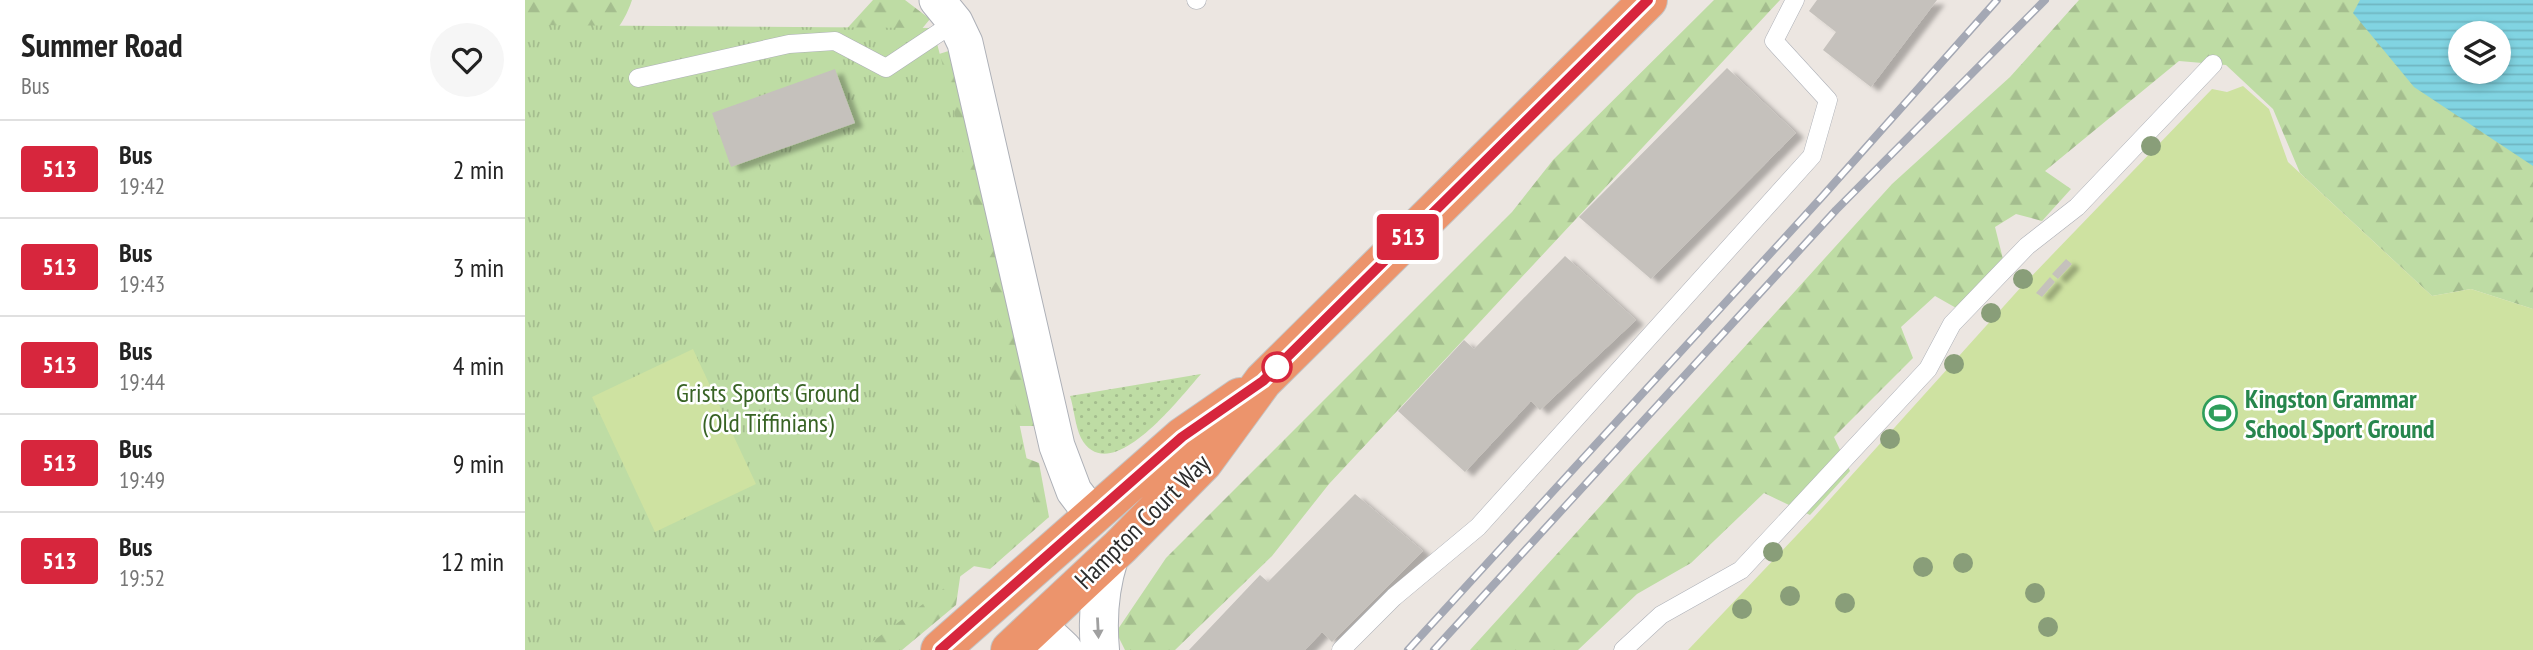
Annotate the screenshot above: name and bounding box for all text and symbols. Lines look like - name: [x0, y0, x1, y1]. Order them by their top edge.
- map controls: [2448, 21, 2511, 84]
- button: layers: [2448, 21, 2511, 84]
- text: Summer Road: [21, 23, 183, 66]
- button: heart: [430, 23, 504, 97]
- text: Bus: [21, 71, 50, 100]
- text: Bus: [119, 138, 152, 171]
- text: 513: [42, 153, 77, 184]
- text: 2 min: [453, 153, 504, 186]
- text: 19:42: [119, 171, 165, 200]
- line badge: 513: [1368, 214, 1448, 260]
- text: 513: [1391, 221, 1425, 252]
- text: Bus: [119, 236, 152, 269]
- text: 513: [42, 251, 77, 282]
- text: 3 min: [453, 251, 504, 284]
- text: 19:43: [119, 269, 165, 298]
- text: Bus: [119, 334, 152, 367]
- text: 513: [42, 349, 77, 380]
- text: 4 min: [453, 349, 504, 382]
- unlabelled marker: [1262, 352, 1292, 382]
- text: 19:44: [119, 367, 165, 396]
- park label: Grists Sports Ground (Old Tiffinians): [676, 376, 860, 439]
- place label: Kingston Grammar School Sport Ground: [2245, 382, 2435, 445]
- sports icon: Kingston Grammar School Sport Ground: [2201, 394, 2239, 432]
- text: Bus: [119, 432, 152, 465]
- street label: Hampton Court Way: [1067, 446, 1217, 596]
- text: 513: [42, 447, 77, 478]
- text: 9 min: [453, 447, 504, 480]
- text: 19:49: [119, 465, 165, 494]
- text: Bus: [119, 530, 152, 563]
- text: 513: [42, 545, 77, 576]
- text: 12 min: [441, 545, 504, 578]
- text: 19:52: [119, 563, 165, 592]
- one-way arrow: [1093, 617, 1104, 639]

